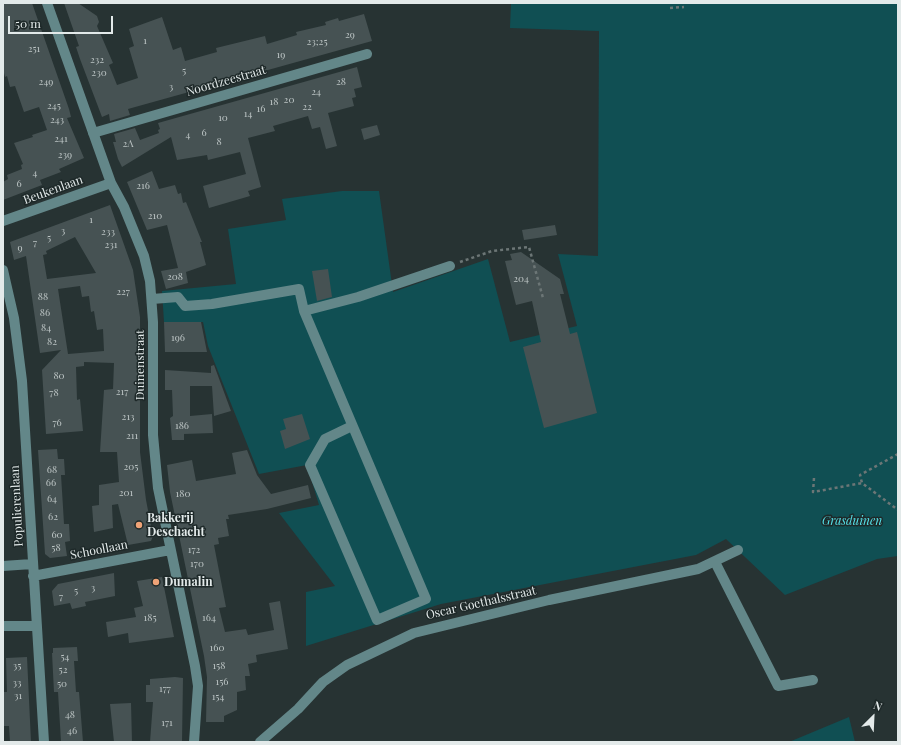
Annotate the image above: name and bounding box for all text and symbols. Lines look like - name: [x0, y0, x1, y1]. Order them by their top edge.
- scale bar: [10, 8, 115, 34]
- text: 50 m: [15, 15, 41, 31]
- house number: 29: [345, 29, 355, 41]
- house number: 1: [143, 35, 147, 47]
- house number: 23;25: [306, 36, 328, 48]
- house number: 251: [28, 43, 40, 55]
- house number: 19: [277, 49, 285, 61]
- house number: 232: [90, 54, 104, 66]
- street label: Noordzeestraat: [184, 63, 268, 99]
- house number: 5: [182, 65, 186, 77]
- house number: 230: [91, 67, 107, 79]
- house number: 249: [39, 76, 53, 88]
- house number: 28: [336, 76, 346, 88]
- house number: 3: [169, 81, 173, 93]
- house number: 24: [311, 86, 321, 98]
- house number: 20: [284, 94, 294, 106]
- house number: 18: [270, 96, 278, 108]
- house number: 245: [47, 100, 61, 112]
- house number: 22: [302, 101, 312, 113]
- house number: 16: [257, 103, 265, 115]
- house number: 14: [244, 108, 252, 120]
- house number: 10: [218, 112, 228, 124]
- house number: 243: [50, 114, 64, 126]
- house number: 6: [201, 127, 207, 139]
- house number: 4: [186, 129, 190, 141]
- house number: 241: [54, 133, 68, 145]
- house number: 8: [216, 136, 222, 148]
- house number: 2A: [122, 138, 134, 150]
- house number: 239: [58, 149, 72, 161]
- house number: 4: [33, 167, 37, 179]
- street label: Beukenlaan: [21, 173, 85, 207]
- house number: 6: [16, 178, 22, 190]
- house number: 216: [136, 180, 150, 192]
- house number: 210: [148, 210, 162, 222]
- house number: 1: [89, 214, 93, 226]
- house number: 3: [61, 225, 65, 237]
- house number: 233: [101, 226, 115, 238]
- house number: 5: [47, 232, 51, 244]
- house number: 7: [33, 237, 37, 249]
- house number: 231: [105, 239, 117, 251]
- house number: 9: [17, 242, 23, 254]
- house number: 208: [167, 271, 183, 283]
- house number: 204: [513, 273, 529, 285]
- house number: 227: [116, 286, 130, 298]
- house number: 88: [38, 291, 48, 303]
- house number: 86: [40, 307, 50, 319]
- house number: 84: [41, 322, 51, 334]
- street label: Duinenstraat: [133, 330, 147, 400]
- house number: 196: [171, 332, 185, 344]
- house number: 82: [47, 336, 57, 348]
- house number: 80: [53, 370, 65, 382]
- house number: 217: [116, 386, 128, 398]
- house number: 78: [49, 387, 59, 399]
- house number: 213: [122, 411, 134, 423]
- house number: 76: [52, 417, 62, 429]
- house number: 186: [175, 420, 189, 432]
- house number: 211: [126, 430, 138, 442]
- house number: 205: [124, 461, 138, 473]
- house number: 68: [47, 464, 57, 476]
- street label: Populierenlaan: [8, 465, 26, 547]
- house number: 66: [46, 477, 56, 489]
- house number: 201: [119, 487, 133, 499]
- house number: 180: [176, 488, 190, 500]
- house number: 64: [47, 493, 57, 505]
- house number: 62: [48, 511, 58, 523]
- place label: Bakkerij Deschacht: [147, 511, 205, 539]
- park label: Grasduinen: [822, 514, 882, 528]
- marker: Bakkerij Deschacht: [134, 520, 144, 530]
- house number: 60: [51, 529, 63, 541]
- street label: Schoollaan: [69, 537, 129, 563]
- house number: 58: [51, 542, 61, 554]
- house number: 172: [188, 544, 200, 556]
- house number: 170: [190, 558, 204, 570]
- place label: Dumalin: [164, 575, 213, 589]
- marker: Dumalin: [151, 577, 161, 587]
- house number: 3: [91, 582, 95, 594]
- street label: Oscar Goethalsstraat: [424, 583, 538, 623]
- house number: 5: [74, 585, 78, 597]
- house number: 7: [59, 591, 63, 603]
- house number: 185: [143, 612, 157, 624]
- house number: 164: [202, 612, 216, 624]
- house number: 160: [210, 642, 224, 654]
- house number: 54: [60, 651, 70, 663]
- house number: 35: [13, 660, 21, 672]
- house number: 158: [213, 660, 225, 672]
- house number: 52: [59, 664, 67, 676]
- house number: 156: [216, 676, 228, 688]
- house number: 33: [12, 677, 22, 689]
- house number: 50: [57, 678, 67, 690]
- house number: 177: [159, 683, 171, 695]
- house number: 31: [14, 690, 22, 702]
- house number: 154: [212, 691, 224, 703]
- north arrow: [853, 697, 893, 737]
- text: N: [871, 697, 885, 714]
- house number: 48: [65, 709, 75, 721]
- house number: 171: [161, 717, 173, 729]
- house number: 46: [67, 725, 77, 737]

